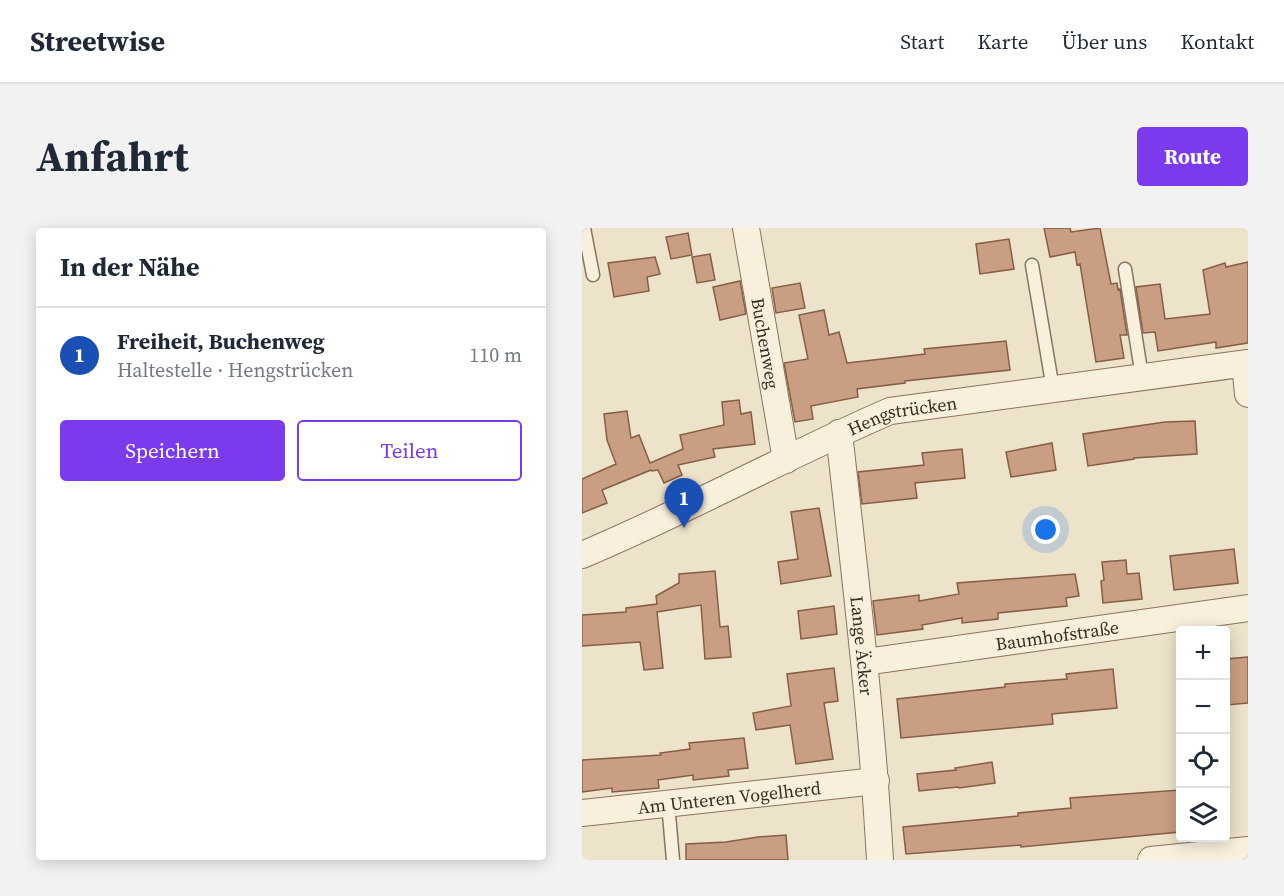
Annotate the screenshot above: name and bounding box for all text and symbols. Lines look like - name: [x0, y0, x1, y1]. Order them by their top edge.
- text: Streetwise: [30, 22, 165, 60]
- text: Start: [900, 27, 944, 56]
- text: Karte: [977, 27, 1028, 56]
- text: Über uns: [1061, 27, 1147, 56]
- text: Kontakt: [1180, 27, 1254, 56]
- text: Anfahrt: [36, 127, 188, 185]
- button: Route: [1137, 127, 1248, 186]
- text: In der Nähe: [60, 249, 200, 285]
- street label: Buchenweg: [746, 296, 786, 391]
- text: Freiheit, Buchenweg: [117, 326, 325, 356]
- text: 1: [74, 341, 85, 369]
- text: 110 m: [469, 341, 522, 369]
- text: Haltestelle · Hengstrücken: [117, 356, 353, 384]
- street label: Hengstrücken: [843, 390, 959, 441]
- button: Speichern: [60, 420, 285, 481]
- button: Teilen: [297, 420, 522, 481]
- pin: 1: [664, 478, 704, 528]
- your location: [1031, 515, 1060, 544]
- street label: Lange Äcker: [845, 595, 880, 697]
- street label: Baumhofstraße: [994, 614, 1120, 656]
- map controls: [1176, 626, 1230, 842]
- button: +: [1176, 626, 1230, 680]
- button: −: [1176, 680, 1230, 734]
- button: locate: [1176, 734, 1230, 788]
- street label: Am Unteren Vogelherd: [636, 775, 822, 819]
- button: layers: [1176, 788, 1230, 842]

